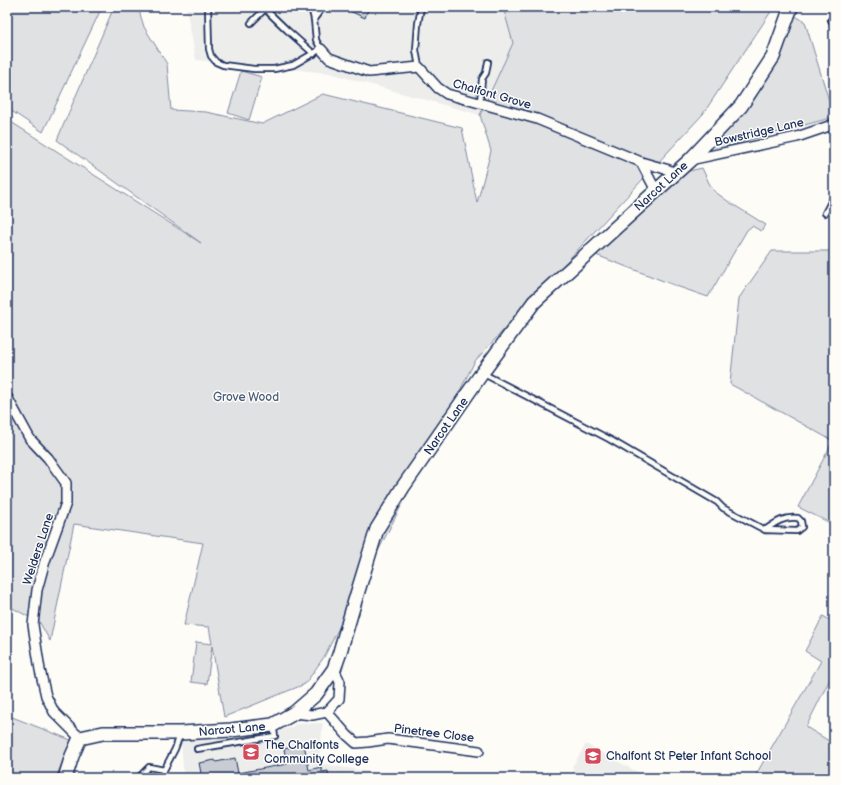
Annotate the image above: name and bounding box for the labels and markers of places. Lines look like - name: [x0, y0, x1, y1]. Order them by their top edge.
- place label: The Chalfonts Community College: [264, 738, 369, 767]
- school or university icon: The Chalfonts Community College: [241, 742, 261, 762]
- school or university icon: Chalfont St Peter Infant School: [583, 746, 603, 766]
- place label: Chalfont St Peter Infant School: [606, 749, 771, 764]

